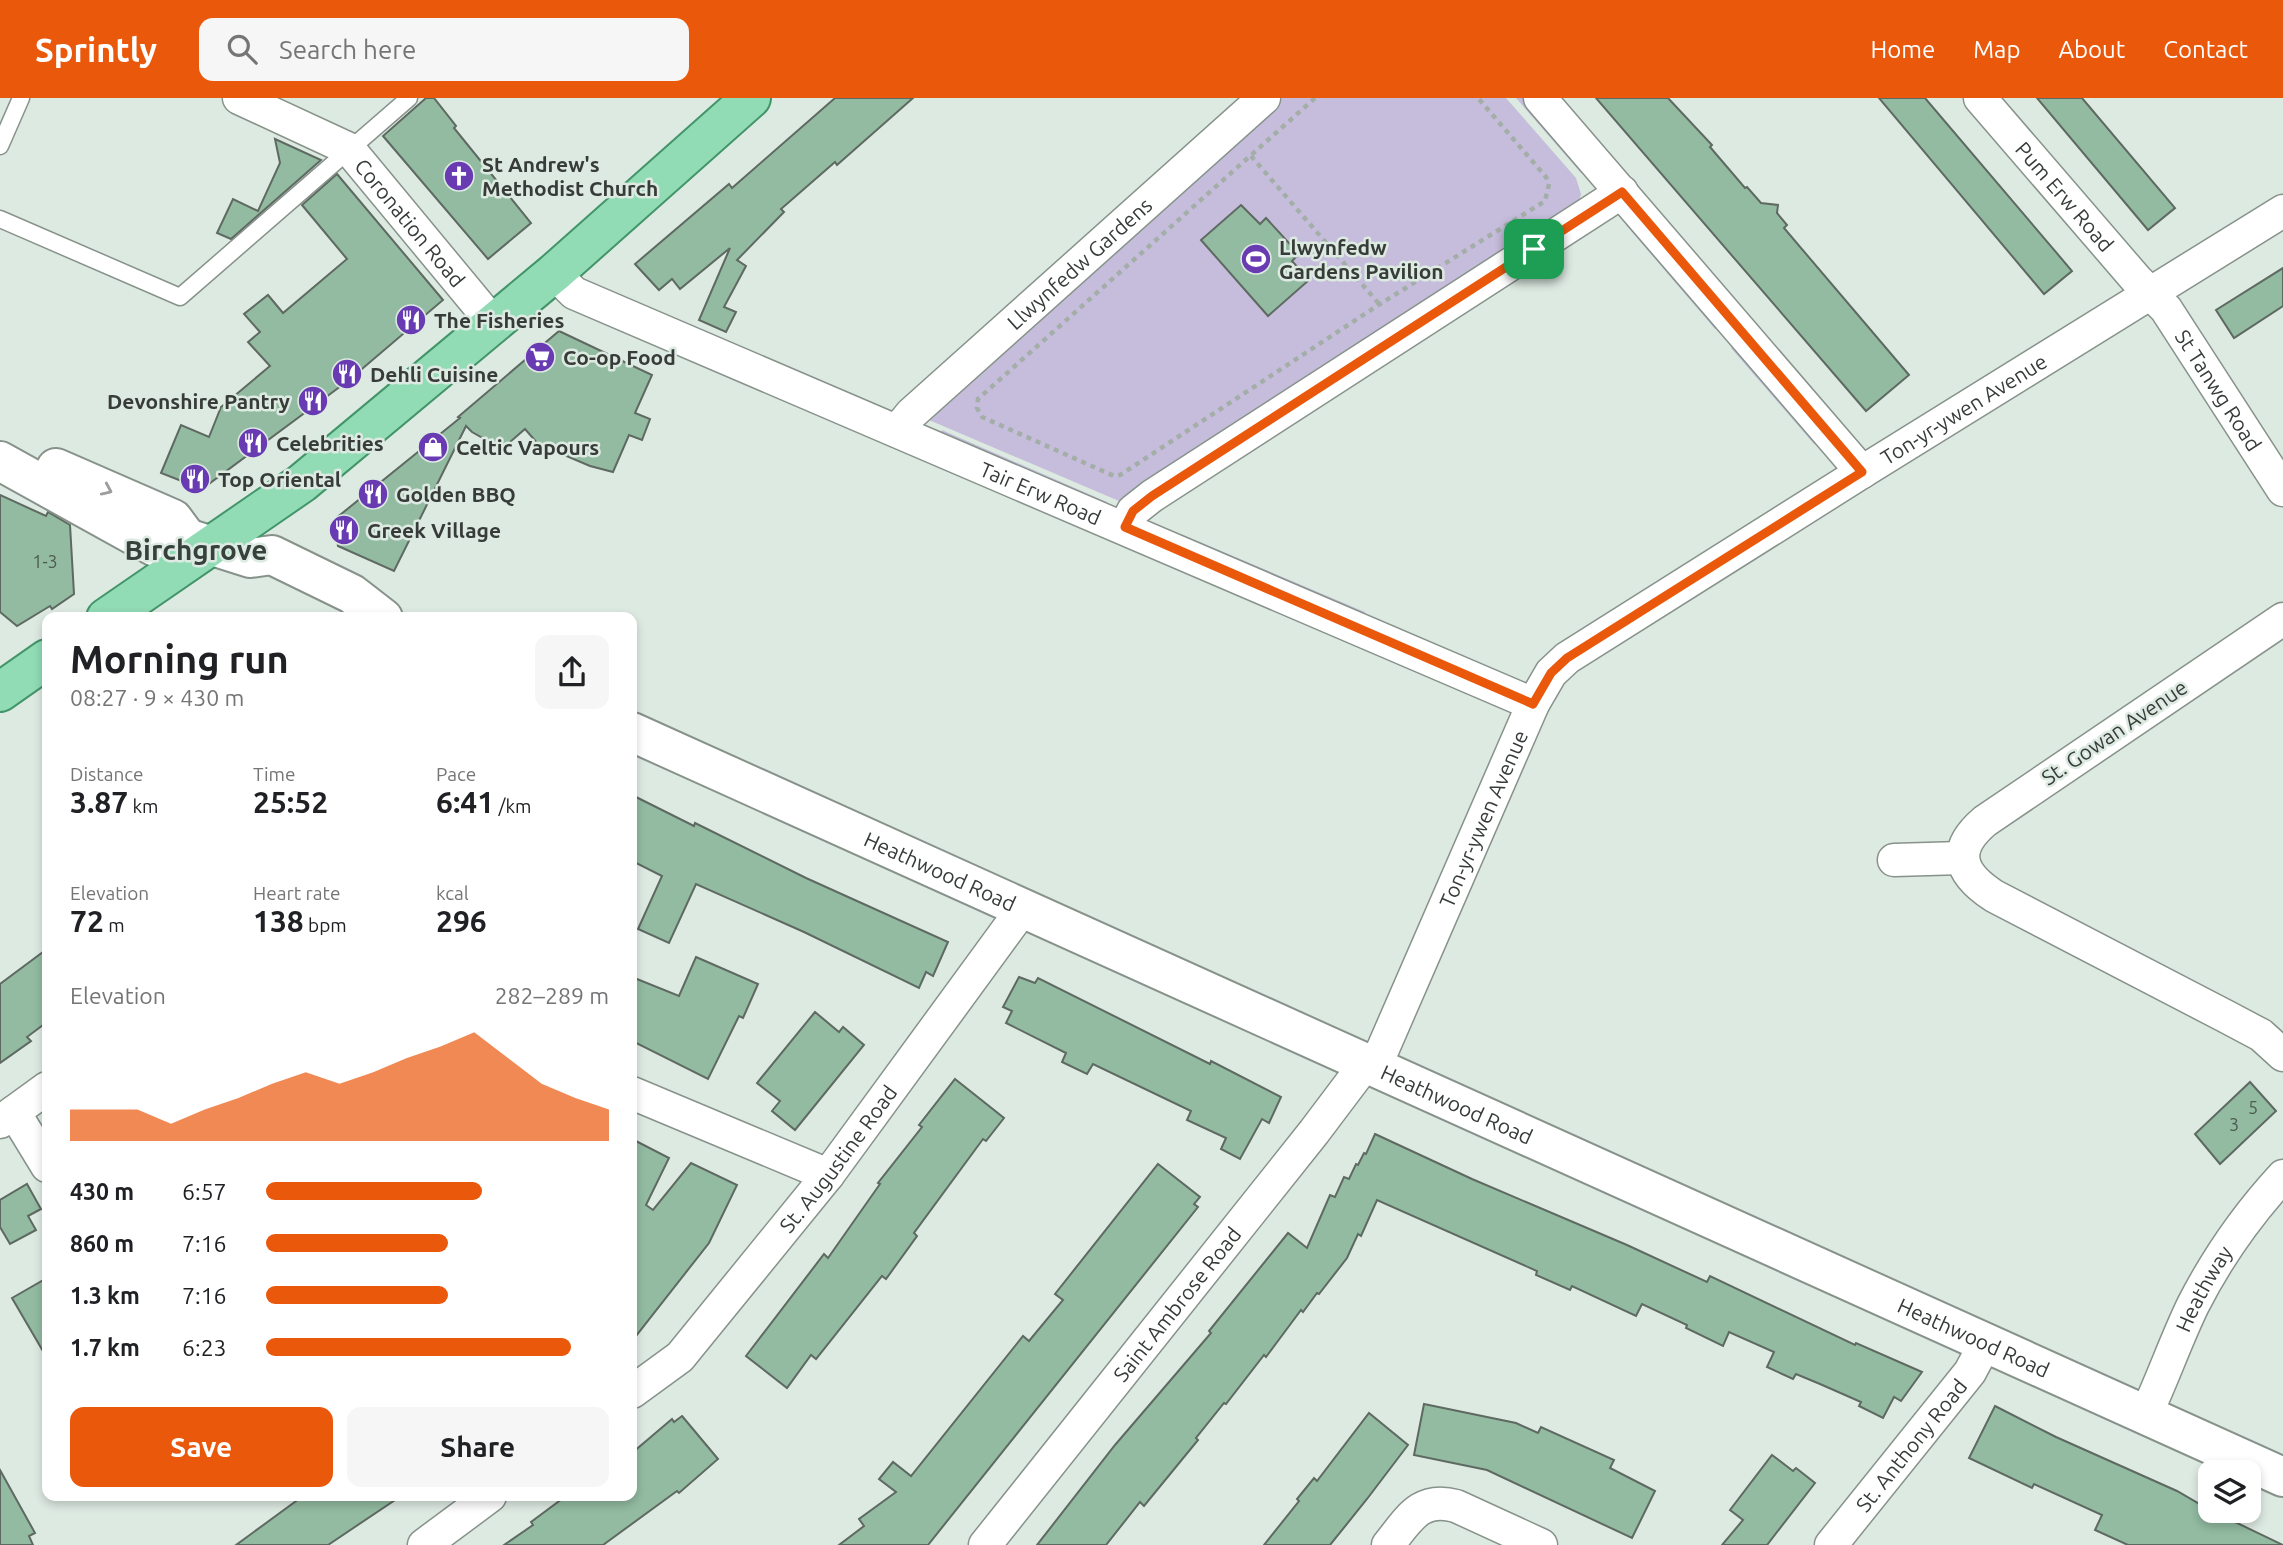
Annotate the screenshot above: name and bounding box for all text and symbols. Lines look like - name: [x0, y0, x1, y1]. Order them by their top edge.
- search box: [199, 18, 689, 81]
- icon: search: [223, 30, 261, 68]
- text: Sprintly: [35, 31, 157, 68]
- text: Search here: [279, 35, 416, 64]
- text: Home: [1870, 36, 1935, 63]
- text: Map: [1973, 36, 2020, 63]
- text: About: [2058, 36, 2125, 63]
- text: Contact: [2163, 36, 2248, 63]
- street label: Pum Erw Road: [2011, 137, 2119, 256]
- place label: St Andrew's Methodist Church: [482, 152, 658, 200]
- street label: Coronation Road: [350, 154, 470, 292]
- church icon: St Andrew's Methodist Church: [442, 159, 476, 193]
- street label: Llwynfedw Gardens: [1002, 192, 1157, 334]
- pin: [1504, 219, 1564, 279]
- icon: arrive: [1515, 230, 1553, 268]
- place label: Llwynfedw Gardens Pavilion: [1279, 235, 1444, 283]
- sports icon: Llwynfedw Gardens Pavilion: [1239, 242, 1273, 276]
- restaurant icon: The Fisheries: [394, 303, 428, 337]
- place label: The Fisheries: [434, 308, 564, 332]
- street label: St Tanwg Road: [2171, 325, 2266, 455]
- supermarket icon: Co-op Food: [523, 340, 557, 374]
- place label: Co-op Food: [563, 345, 676, 369]
- street label: Ton-yr-ywen Avenue: [1876, 349, 2051, 469]
- restaurant icon: Dehli Cuisine: [330, 357, 364, 391]
- place label: Dehli Cuisine: [370, 362, 498, 386]
- restaurant icon: Devonshire Pantry: [296, 384, 330, 418]
- place label: Devonshire Pantry: [107, 389, 290, 413]
- restaurant icon: Celebrities: [236, 426, 270, 460]
- shop icon: Celtic Vapours: [416, 430, 450, 464]
- place label: Celebrities: [276, 431, 384, 455]
- place label: Celtic Vapours: [456, 435, 599, 459]
- street label: Tair Erw Road: [977, 457, 1105, 529]
- restaurant icon: Top Oriental: [178, 462, 212, 496]
- place label: Top Oriental: [218, 467, 341, 491]
- restaurant icon: Golden BBQ: [356, 477, 390, 511]
- one-way arrow: [100, 482, 112, 496]
- place label: Golden BBQ: [396, 482, 516, 506]
- restaurant icon: Greek Village: [327, 513, 361, 547]
- place label: Greek Village: [367, 518, 501, 542]
- district label: Birchgrove: [125, 534, 267, 565]
- house number: 1-3: [32, 551, 58, 571]
- button: share: [535, 635, 609, 709]
- text: Morning run: [70, 638, 289, 680]
- street label: St. Gowan Avenue: [2037, 674, 2191, 790]
- text: 08:27 · 9 × 430 m: [70, 685, 244, 710]
- street label: Ton-yr-ywen Avenue: [1434, 726, 1532, 911]
- text: Distance: [70, 763, 144, 785]
- text: Time: [253, 763, 295, 785]
- text: Pace: [436, 763, 476, 785]
- text: 3.87: [70, 785, 128, 819]
- text: 25:52: [253, 785, 328, 819]
- text: 6:41: [436, 785, 494, 819]
- text: km: [128, 795, 158, 817]
- text: /km: [494, 795, 532, 817]
- street label: Heathwood Road: [861, 826, 1020, 916]
- text: Elevation: [70, 882, 149, 904]
- text: Heart rate: [253, 882, 340, 904]
- text: kcal: [436, 882, 469, 904]
- text: 72: [70, 904, 104, 938]
- text: 138: [253, 904, 304, 938]
- text: 296: [436, 904, 487, 938]
- text: m: [104, 914, 125, 936]
- text: bpm: [304, 914, 347, 936]
- text: Elevation: [70, 983, 166, 1008]
- text: 282–289 m: [495, 983, 609, 1008]
- street label: Heathwood Road: [1377, 1060, 1536, 1149]
- street label: St. Augustine Road: [774, 1080, 902, 1237]
- house number: 5: [2248, 1097, 2258, 1117]
- house number: 3: [2229, 1114, 2239, 1134]
- text: 430 m: [70, 1179, 134, 1204]
- text: 6:57: [182, 1179, 227, 1204]
- street label: Saint Ambrose Road: [1108, 1222, 1246, 1386]
- text: 860 m: [70, 1231, 134, 1256]
- text: 7:16: [182, 1231, 227, 1256]
- street label: Heathway: [2170, 1241, 2237, 1335]
- text: 1.3 km: [70, 1283, 140, 1308]
- text: 7:16: [182, 1283, 227, 1308]
- street label: Heathwood Road: [1894, 1293, 2053, 1382]
- text: 1.7 km: [70, 1335, 140, 1360]
- text: 6:23: [182, 1335, 227, 1360]
- street label: St. Anthony Road: [1851, 1374, 1972, 1516]
- button: Save: [70, 1407, 333, 1487]
- button: Share: [347, 1407, 609, 1487]
- map controls: [2198, 1460, 2261, 1523]
- button: layers: [2198, 1460, 2261, 1523]

